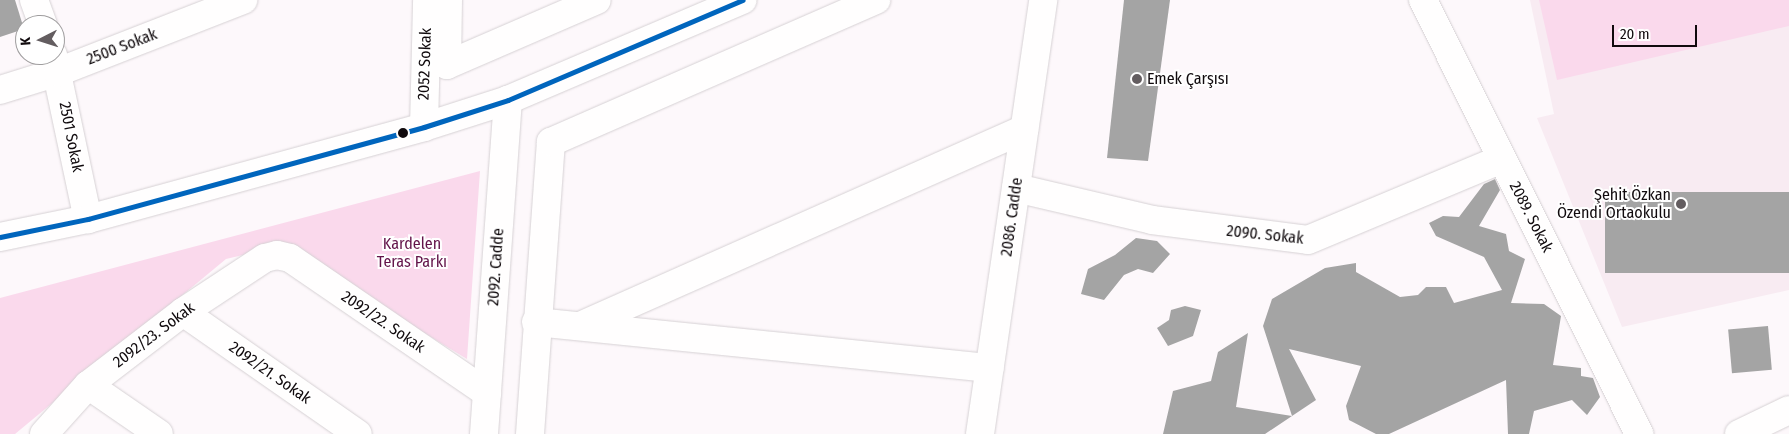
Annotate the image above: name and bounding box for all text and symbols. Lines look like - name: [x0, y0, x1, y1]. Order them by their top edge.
- north arrow: [15, 15, 65, 65]
- scale bar: [1614, 15, 1699, 47]
- street label: 2500 Sokak: [84, 25, 160, 69]
- text: 20 m: [1620, 25, 1650, 43]
- street label: 2052 Sokak: [414, 28, 436, 100]
- text: K: [17, 36, 34, 46]
- place label: Emek Çarşısı: [1147, 69, 1229, 89]
- marker: Emek Çarşısı: [1131, 73, 1143, 85]
- street label: 2501 Sokak: [55, 100, 87, 174]
- unlabelled marker: [398, 128, 408, 138]
- street label: 2086. Cadde: [997, 176, 1027, 258]
- street label: 2089. Sokak: [1505, 178, 1557, 256]
- place label: Şehit Özkan Özendi Ortaokulu: [1557, 185, 1671, 223]
- marker: Şehit Özkan Özendi Ortaokulu: [1675, 198, 1687, 210]
- street label: 2090. Sokak: [1226, 221, 1304, 249]
- street label: 2092. Cadde: [484, 228, 508, 306]
- park label: Kardelen Teras Parkı: [377, 234, 447, 272]
- street label: 2092/22. Sokak: [338, 287, 428, 357]
- street label: 2092/23. Sokak: [110, 298, 198, 372]
- street label: 2092/21. Sokak: [225, 338, 315, 408]

